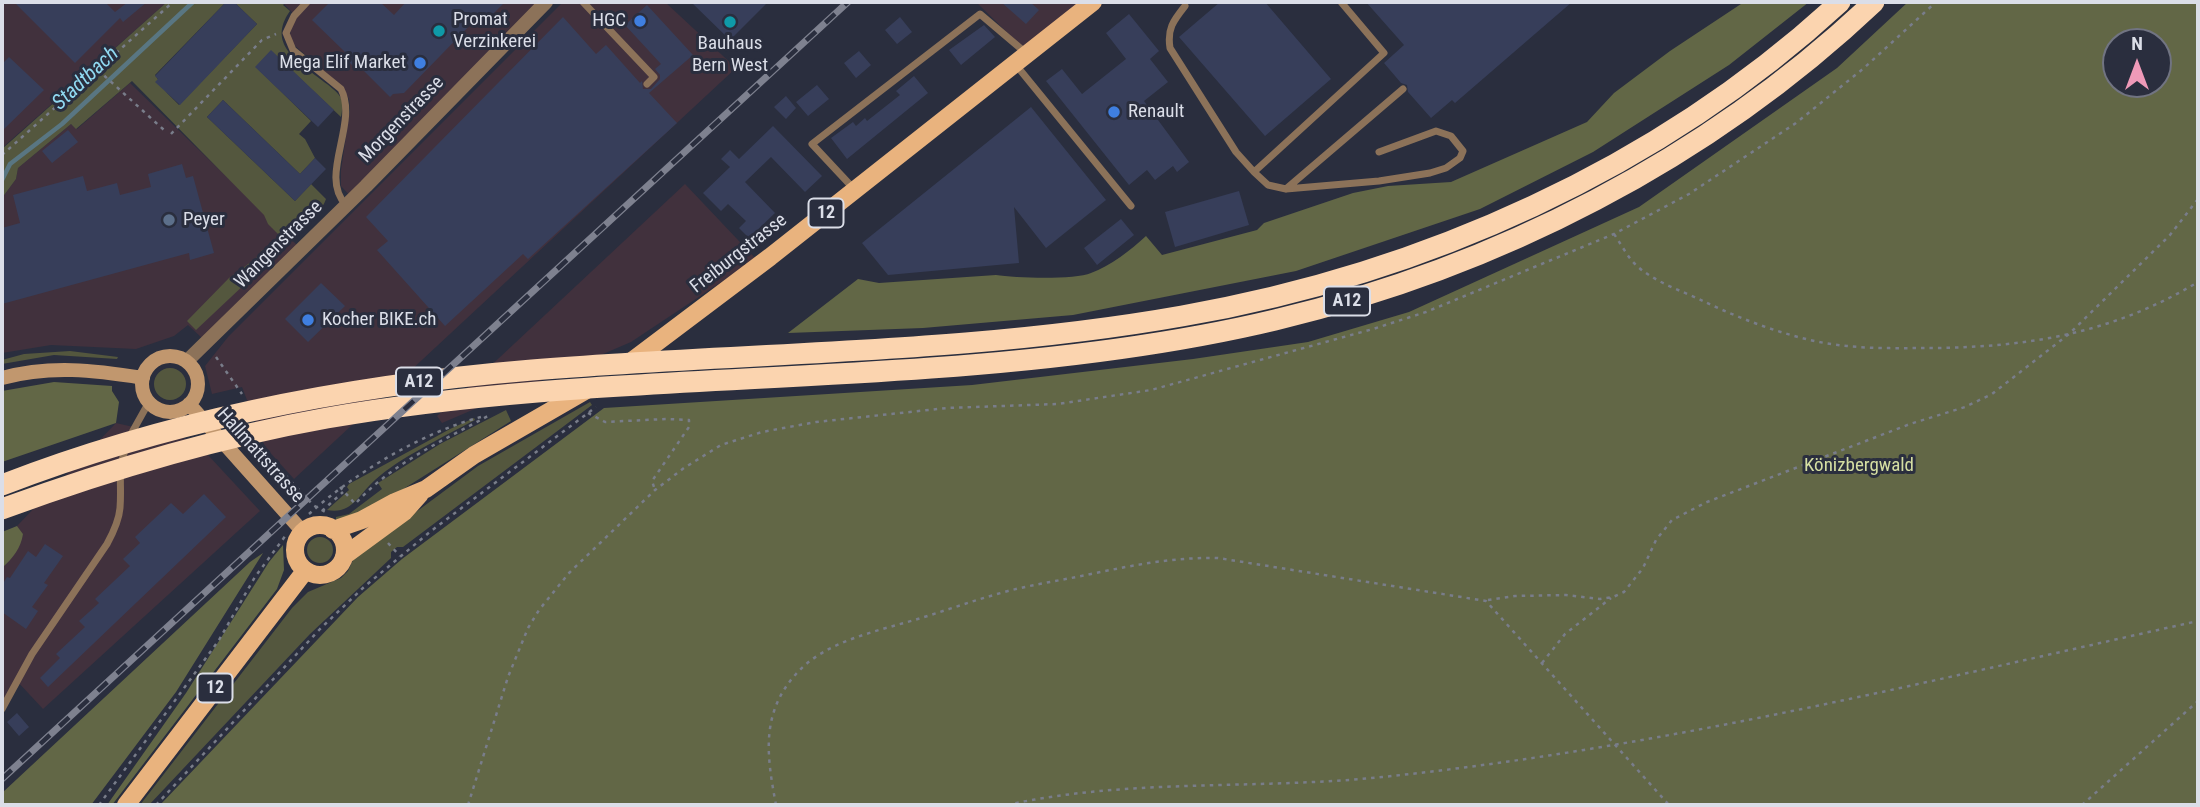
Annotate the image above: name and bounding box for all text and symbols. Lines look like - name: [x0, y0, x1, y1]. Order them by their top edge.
- place label: Promat Verzinkerei: [453, 9, 536, 53]
- place label: HGC: [592, 10, 626, 32]
- marker: HGC: [632, 13, 648, 29]
- marker: Bauhaus Bern West: [722, 14, 738, 30]
- marker: Promat Verzinkerei: [431, 23, 447, 39]
- north arrow: [2102, 28, 2172, 98]
- text: N: [2131, 32, 2143, 55]
- place label: Bauhaus Bern West: [692, 33, 768, 77]
- water label: Stadtbach: [48, 42, 124, 116]
- place label: Mega Elif Market: [279, 52, 406, 74]
- marker: Mega Elif Market: [412, 55, 428, 71]
- street label: Morgenstrasse: [355, 72, 449, 168]
- place label: Renault: [1128, 101, 1184, 123]
- marker: Renault: [1106, 104, 1122, 120]
- street label: Wangenstrasse: [230, 196, 328, 294]
- road number: 12: [808, 198, 844, 228]
- place label: Peyer: [183, 209, 225, 231]
- street label: Freiburgstrasse: [686, 209, 792, 299]
- marker: Peyer: [161, 212, 177, 228]
- road number: A12: [1324, 286, 1370, 316]
- place label: Kocher BIKE.ch: [322, 309, 437, 331]
- marker: Kocher BIKE.ch: [300, 312, 316, 328]
- road number: A12: [396, 368, 442, 396]
- street label: Hallmattstrasse: [212, 404, 308, 508]
- park label: Könizbergwald: [1804, 455, 1914, 477]
- road number: 12: [198, 674, 232, 702]

